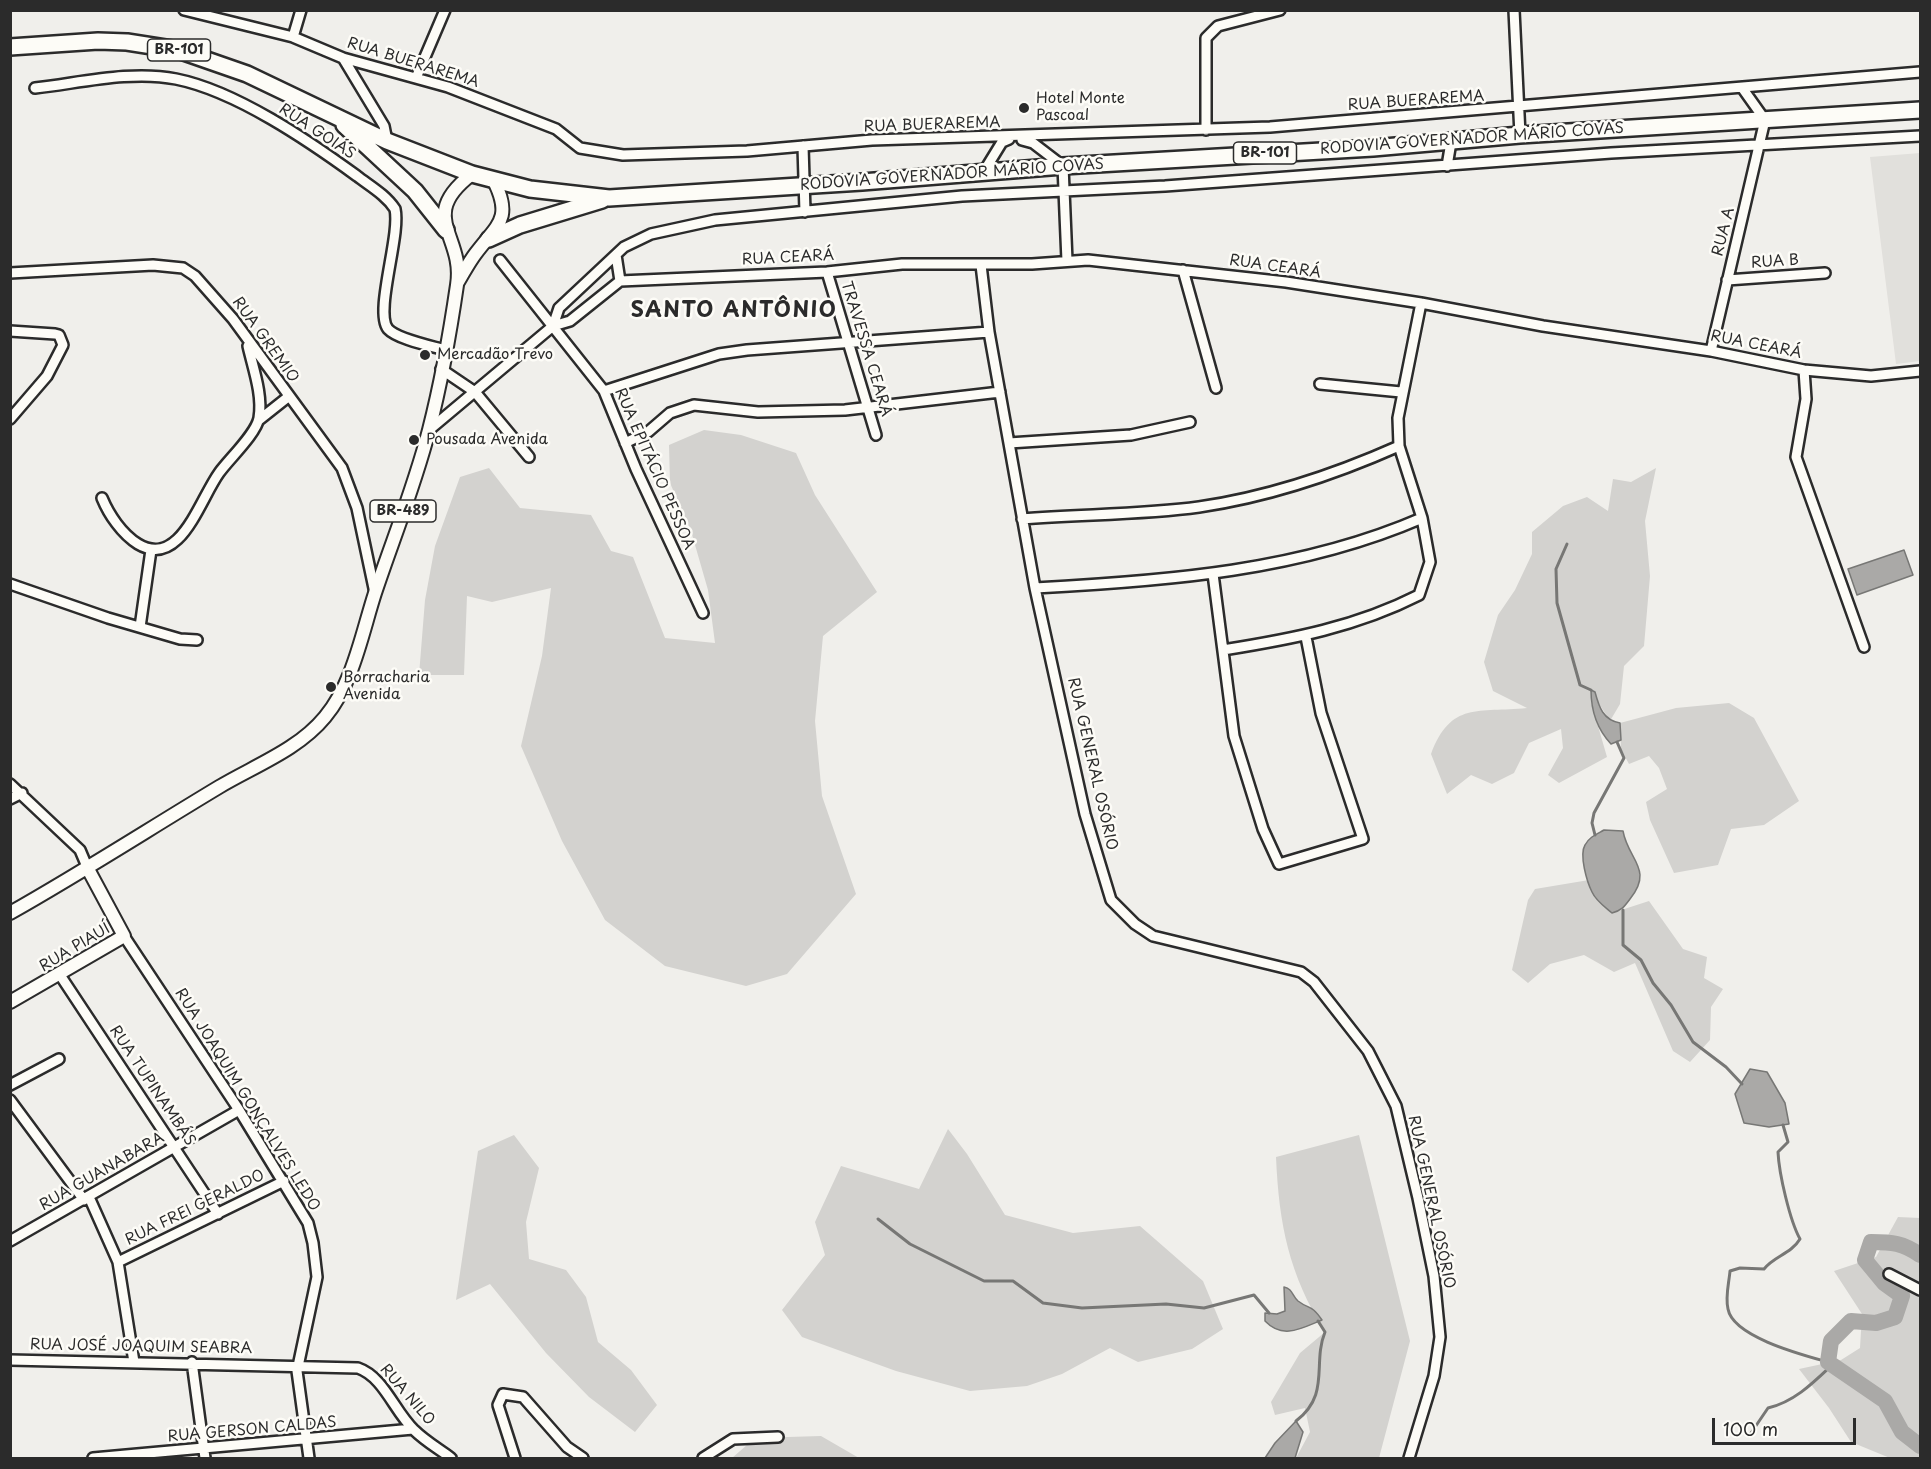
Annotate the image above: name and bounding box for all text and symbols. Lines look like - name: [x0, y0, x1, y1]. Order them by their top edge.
- street label: RUA BUERAREMA: [345, 34, 481, 92]
- road number: BR-101: [148, 39, 210, 61]
- street label: RUA BUERAREMA: [1347, 87, 1485, 115]
- place label: Hotel Monte Pascoal: [1036, 90, 1125, 125]
- street label: RUA GOIÁS: [275, 101, 359, 163]
- marker: Hotel Monte Pascoal: [1017, 101, 1031, 115]
- street label: RUA BUERAREMA: [863, 114, 1001, 136]
- street label: RODOVIA GOVERNADOR MÁRIO COVAS: [1319, 119, 1625, 159]
- road number: BR-101: [1234, 142, 1296, 164]
- street label: RODOVIA GOVERNADOR MÁRIO COVAS: [799, 155, 1105, 195]
- street label: RUA A: [1709, 206, 1739, 258]
- street label: RUA CEARÁ: [741, 247, 835, 269]
- street label: RUA B: [1750, 251, 1800, 273]
- street label: RUA CEARÁ: [1228, 252, 1322, 282]
- street label: TRAVESSA CEARÁ: [837, 279, 895, 419]
- street label: RUA GREMIO: [228, 294, 302, 386]
- district label: SANTO ANTÔNIO: [630, 298, 838, 324]
- street label: RUA CEARÁ: [1709, 327, 1803, 363]
- place label: Mercadão Trevo: [437, 346, 553, 364]
- marker: Mercadão Trevo: [418, 348, 432, 362]
- street label: RUA EPITÁCIO PESSOA: [610, 385, 698, 553]
- place label: Pousada Avenida: [426, 431, 548, 449]
- marker: Pousada Avenida: [407, 433, 421, 447]
- road number: BR-489: [370, 500, 436, 522]
- place label: Borracharia Avenida: [343, 669, 430, 704]
- street label: RUA GENERAL OSÓRIO: [1063, 676, 1121, 852]
- marker: Borracharia Avenida: [324, 680, 338, 694]
- street label: RUA PIAUÍ: [36, 920, 114, 976]
- street label: RUA JOAQUIM GONÇALVES LEDO: [171, 985, 323, 1215]
- street label: RUA TUPINAMBÁS: [105, 1023, 199, 1149]
- street label: RUA GENERAL OSÓRIO: [1404, 1114, 1458, 1290]
- street label: RUA GUANABARA: [37, 1129, 167, 1215]
- street label: RUA FREI GERALDO: [123, 1166, 267, 1250]
- street label: RUA JOSÉ JOAQUIM SEABRA: [30, 1336, 252, 1358]
- street label: RUA NILO: [376, 1361, 438, 1429]
- scale bar: [1715, 1406, 1859, 1444]
- street label: RUA GERSON CALDAS: [167, 1414, 337, 1446]
- text: 100 m: [1723, 1415, 1778, 1442]

